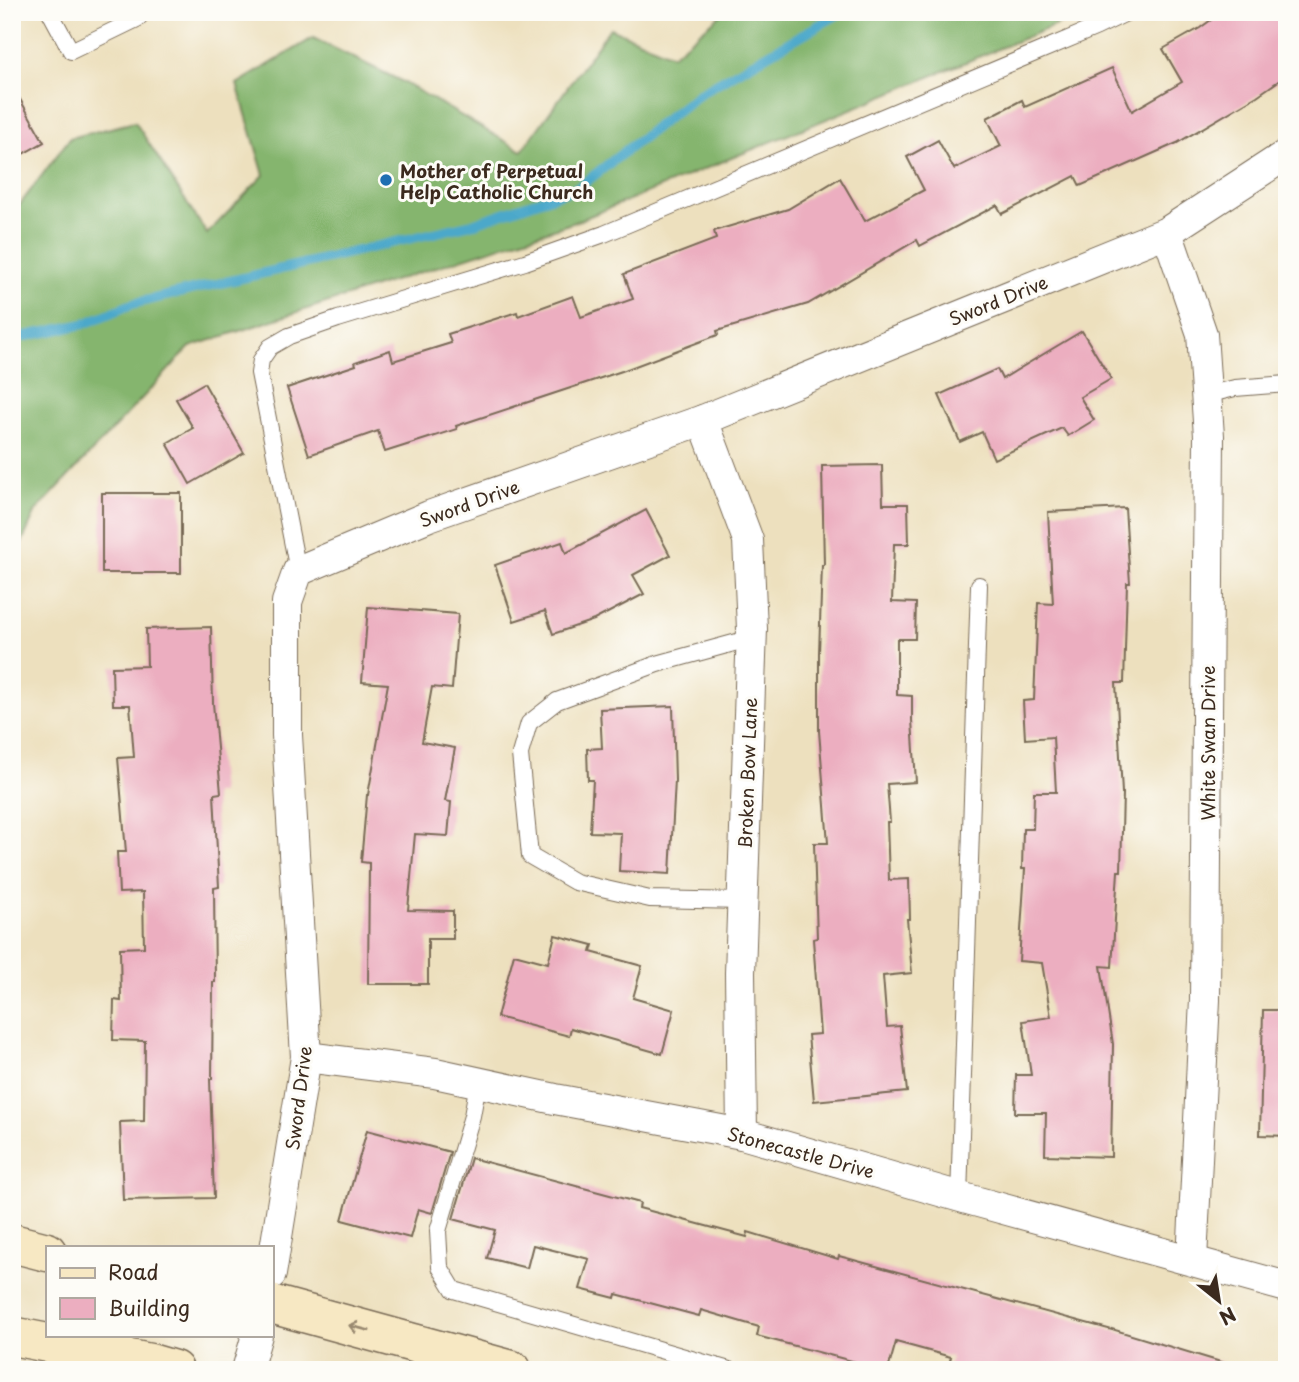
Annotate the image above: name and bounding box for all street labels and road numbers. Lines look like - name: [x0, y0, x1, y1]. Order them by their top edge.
- street label: Sword Drive: [944, 268, 1052, 332]
- street label: Sword Drive: [415, 472, 523, 534]
- street label: White Swan Drive: [1194, 665, 1221, 821]
- street label: Broken Bow Lane: [731, 697, 763, 849]
- street label: Sword Drive: [278, 1044, 318, 1152]
- street label: Stonecastle Drive: [725, 1119, 877, 1185]

